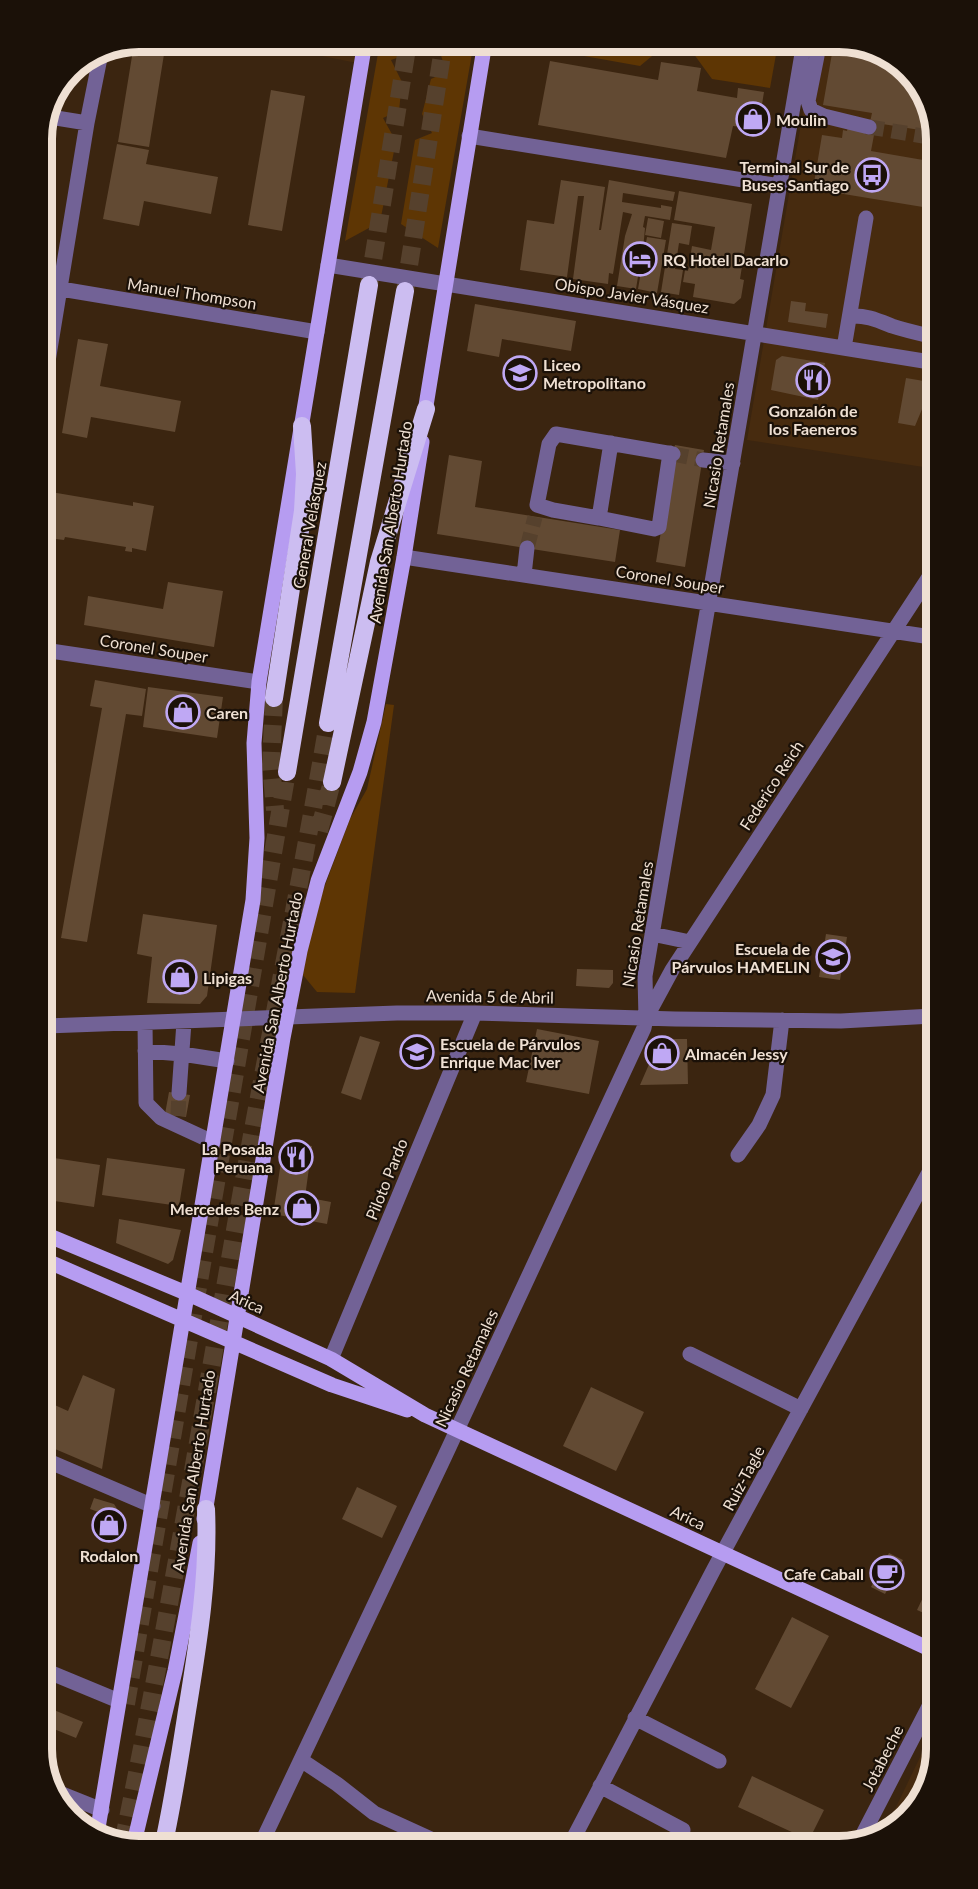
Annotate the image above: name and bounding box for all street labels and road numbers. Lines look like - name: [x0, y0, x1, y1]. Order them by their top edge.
- street label: Manuel Thompson: [126, 273, 258, 313]
- street label: Obispo Javier Vásquez: [554, 273, 710, 317]
- street label: Nicasio Retamales: [699, 381, 737, 509]
- street label: Avenida San Alberto Hurtado: [365, 419, 415, 625]
- street label: General Velásquez: [288, 460, 330, 590]
- street label: Coronel Souper: [615, 561, 726, 597]
- street label: Coronel Souper: [99, 630, 210, 666]
- street label: Federico Reich: [735, 737, 807, 833]
- street label: Nicasio Retamales: [618, 860, 656, 988]
- street label: Avenida San Alberto Hurtado: [248, 890, 306, 1094]
- street label: Avenida 5 de Abril: [426, 985, 554, 1007]
- street label: Piloto Pardo: [361, 1136, 411, 1222]
- street label: Arica: [227, 1285, 267, 1317]
- street label: Nicasio Retamales: [430, 1306, 502, 1430]
- street label: Avenida San Alberto Hurtado: [168, 1368, 218, 1574]
- street label: Ruiz-Tagle: [718, 1442, 768, 1514]
- street label: Arica: [668, 1501, 708, 1533]
- street label: Jotabeche: [857, 1722, 907, 1794]

